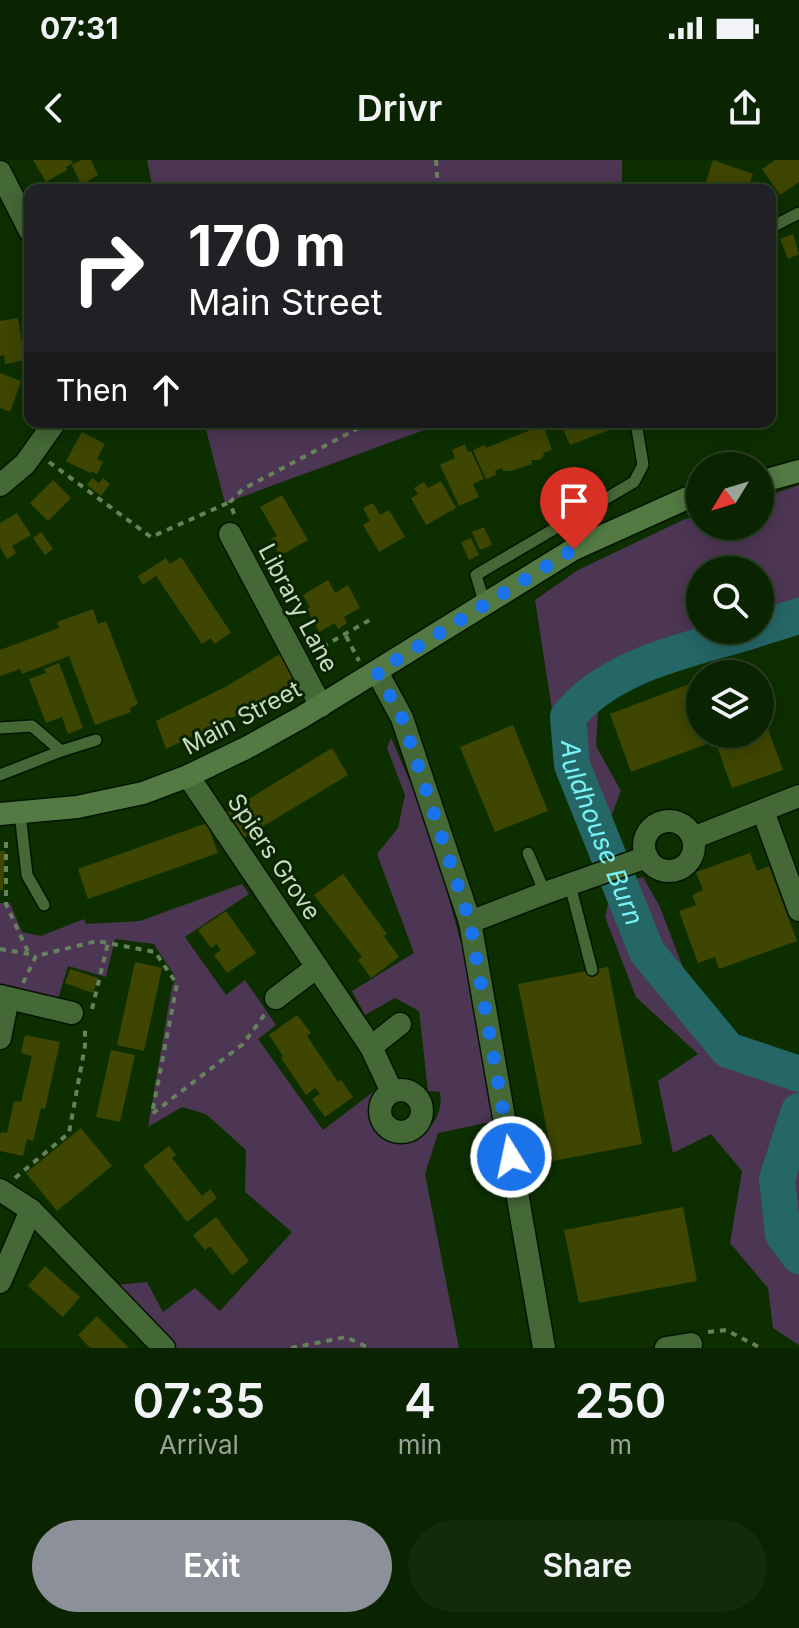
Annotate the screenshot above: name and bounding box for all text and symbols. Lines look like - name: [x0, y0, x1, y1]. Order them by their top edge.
- text: 07:31: [40, 10, 118, 46]
- icon: back: [32, 86, 76, 130]
- text: Drivr: [357, 86, 442, 130]
- icon: share: [723, 86, 767, 130]
- text: 170 m: [188, 212, 346, 280]
- icon: right: [56, 216, 160, 320]
- text: Main Street: [188, 280, 382, 324]
- icon: ahead: [144, 368, 188, 412]
- text: Then: [56, 372, 128, 408]
- north arrow: [686, 452, 774, 540]
- map controls: [686, 452, 774, 748]
- pin: [540, 467, 608, 549]
- icon: arrive: [552, 479, 596, 523]
- street label: Library Lane: [252, 539, 344, 677]
- button: search: [686, 556, 774, 644]
- button: layers: [686, 660, 774, 748]
- street label: Main Street: [178, 674, 306, 761]
- water label: Auldhouse Burn: [555, 738, 651, 929]
- street label: Spiers Grove: [222, 788, 327, 925]
- position arrow: [469, 1115, 553, 1199]
- text: 07:35: [133, 1371, 265, 1430]
- text: 4: [404, 1371, 436, 1430]
- text: 250: [575, 1371, 667, 1430]
- text: Arrival: [159, 1429, 239, 1460]
- text: min: [398, 1429, 442, 1460]
- text: m: [609, 1429, 632, 1460]
- button: Exit: [32, 1520, 392, 1612]
- button: Share: [408, 1520, 767, 1612]

